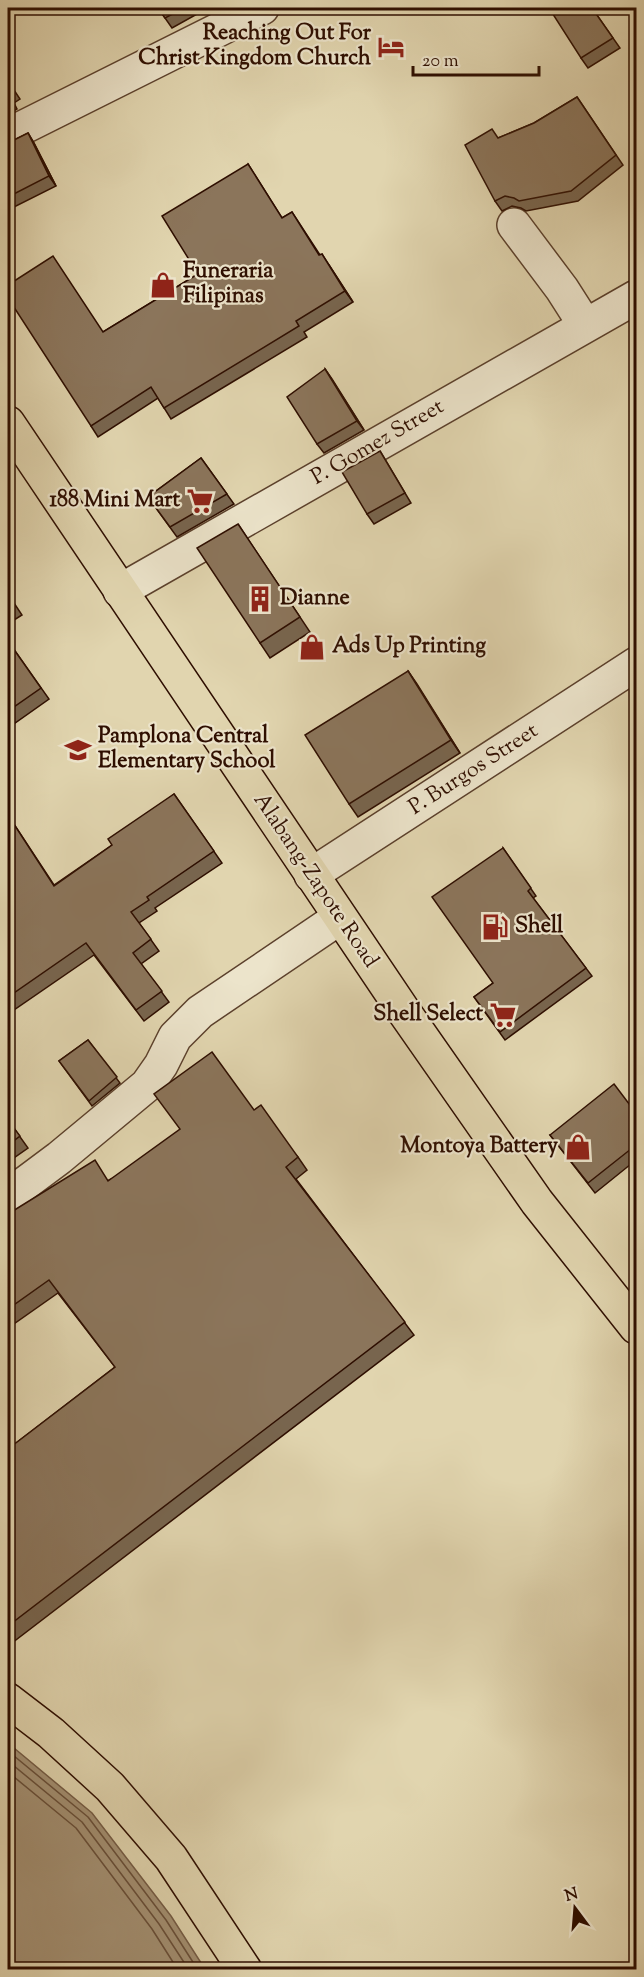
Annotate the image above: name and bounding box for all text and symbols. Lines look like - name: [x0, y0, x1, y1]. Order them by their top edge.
- place label: Reaching Out For Christ Kingdom Church: [138, 18, 372, 75]
- hotel icon: Reaching Out For Christ Kingdom Church: [376, 32, 406, 62]
- scale bar: [413, 39, 539, 77]
- text: 20 m: [422, 49, 459, 75]
- place label: Funeraria Filipinas: [183, 256, 274, 313]
- shop icon: Funeraria Filipinas: [148, 270, 178, 300]
- street label: P. Gomez Street: [305, 392, 451, 494]
- place label: 188 Mini Mart: [50, 485, 180, 517]
- supermarket icon: 188 Mini Mart: [185, 486, 215, 516]
- place label: Dianne: [280, 583, 350, 615]
- building icon: Dianne: [245, 584, 275, 614]
- place label: Ads Up Printing: [332, 631, 486, 663]
- shop icon: Ads Up Printing: [297, 632, 327, 662]
- street label: P. Burgos Street: [403, 716, 545, 824]
- place label: Pamplona Central Elementary School: [98, 721, 276, 778]
- school or university icon: Pamplona Central Elementary School: [63, 735, 93, 765]
- street label: Alabang-Zapote Road: [244, 787, 386, 975]
- place label: Shell: [515, 911, 564, 943]
- fuel station icon: Shell: [480, 912, 510, 942]
- place label: Shell Select: [373, 999, 483, 1031]
- supermarket icon: Shell Select: [488, 1000, 518, 1030]
- place label: Montoya Battery: [400, 1131, 558, 1163]
- shop icon: Montoya Battery: [563, 1132, 593, 1162]
- north arrow: [545, 1878, 605, 1938]
- text: N: [562, 1883, 581, 1909]

